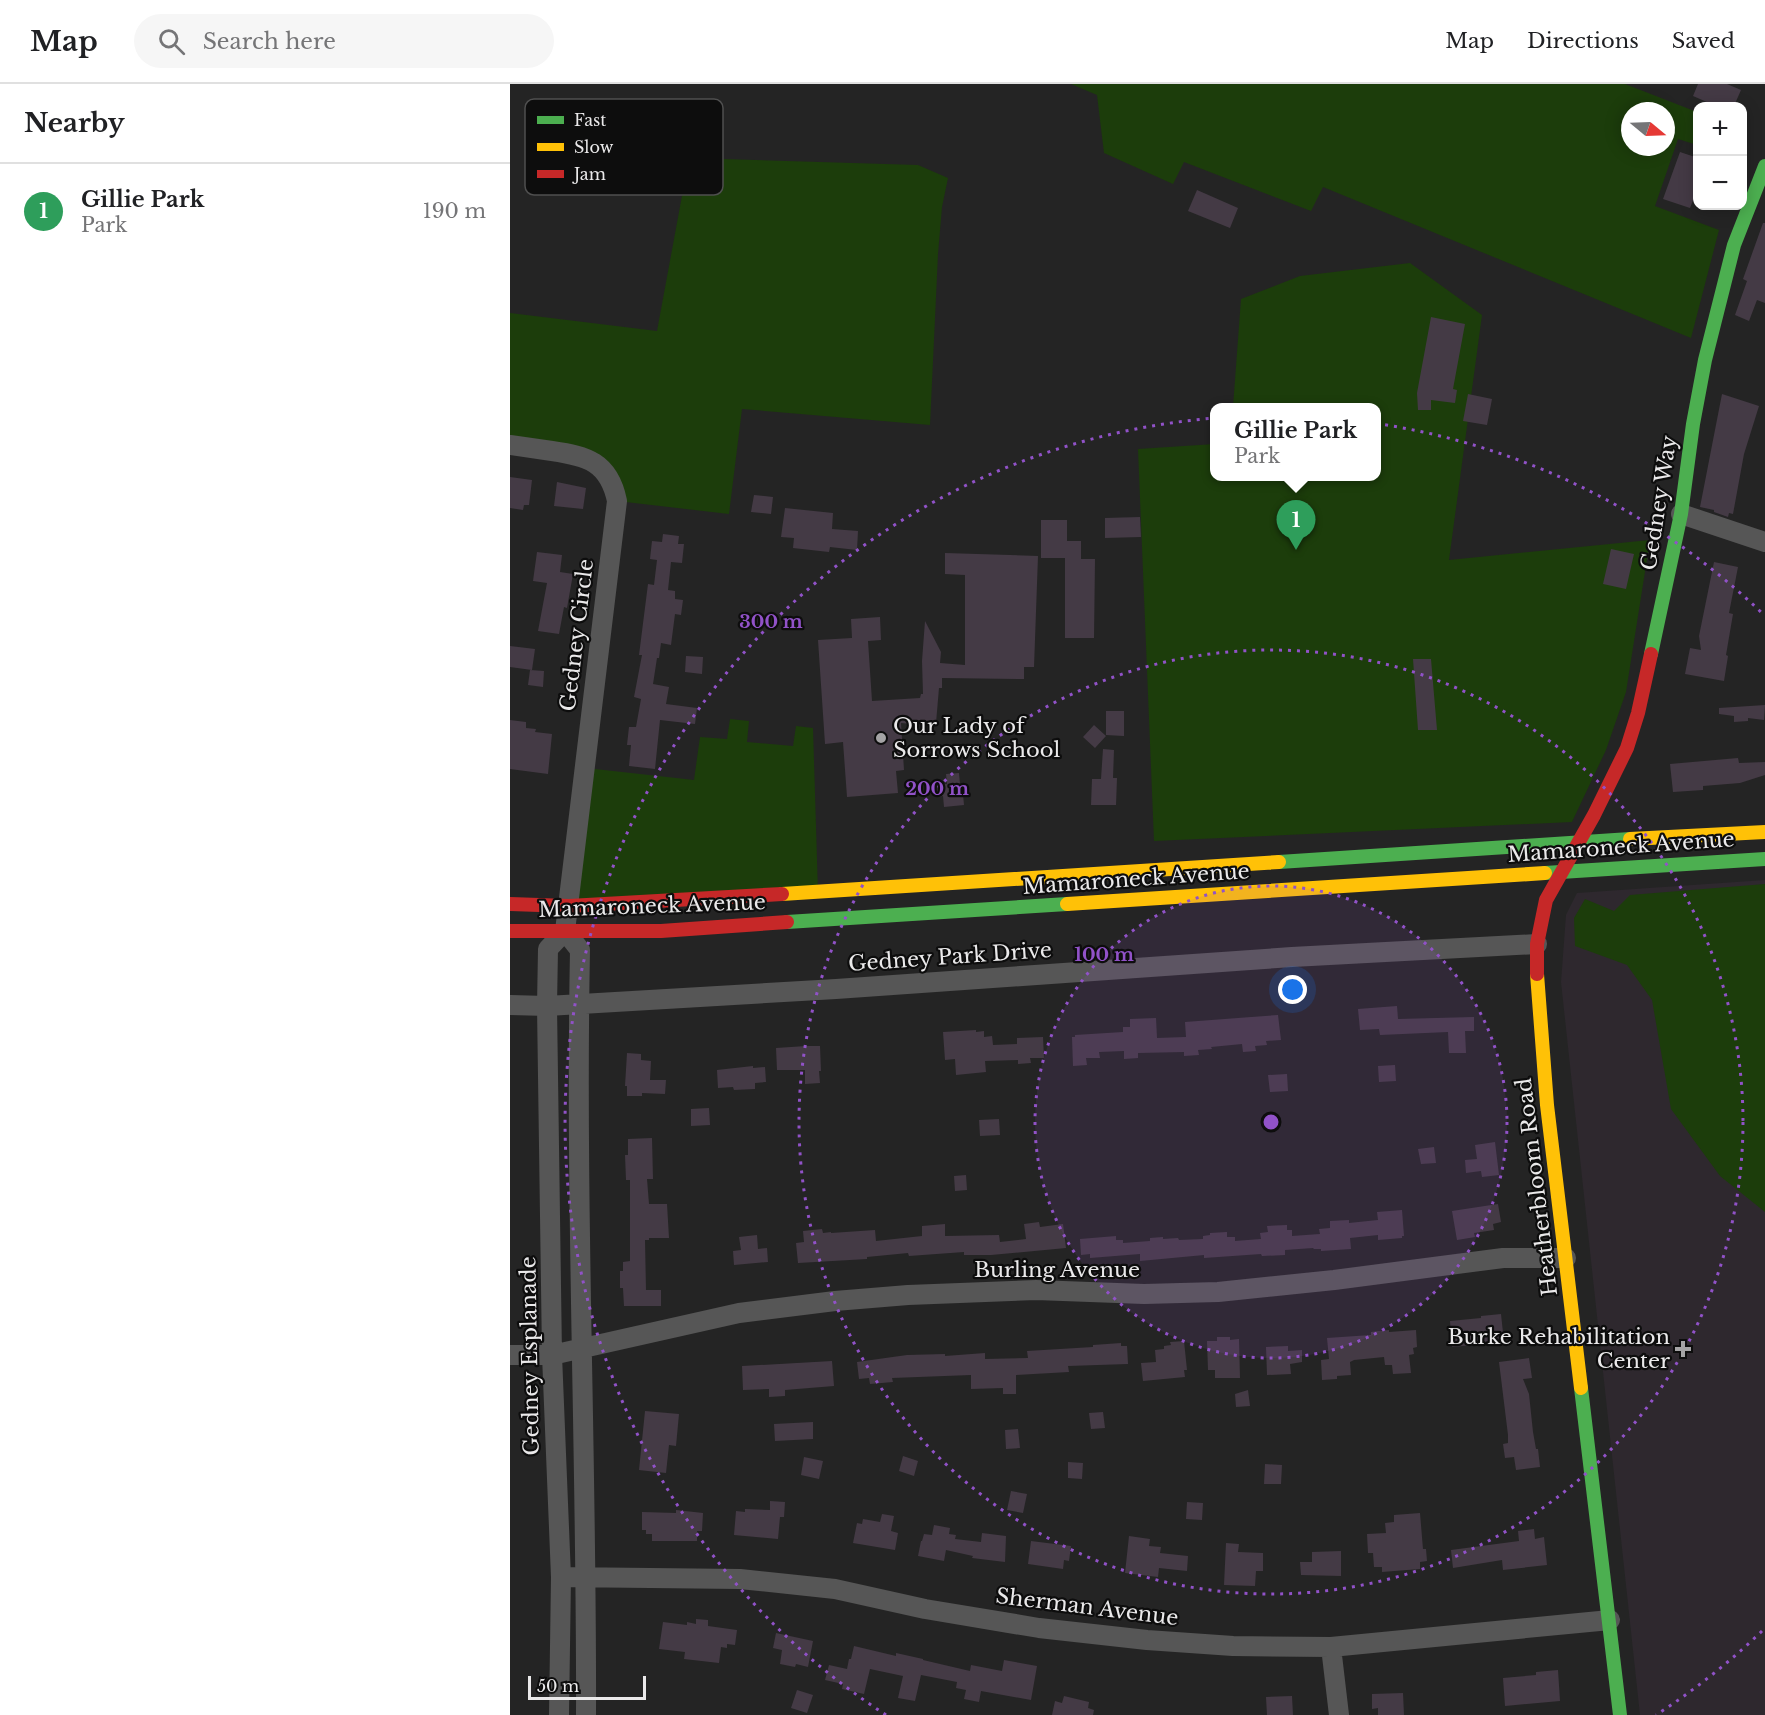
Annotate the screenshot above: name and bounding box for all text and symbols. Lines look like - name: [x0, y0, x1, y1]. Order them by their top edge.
- search box: [134, 14, 554, 68]
- text: Map: [30, 24, 98, 59]
- icon: search: [155, 25, 188, 58]
- text: Search here: [203, 28, 336, 55]
- text: Map: [1445, 28, 1494, 54]
- text: Directions: [1527, 28, 1639, 54]
- text: Saved: [1672, 28, 1735, 54]
- legend: [525, 99, 723, 195]
- north arrow: [1621, 102, 1675, 156]
- map controls: [1693, 102, 1747, 210]
- button: +: [1693, 102, 1747, 156]
- text: Nearby: [24, 107, 125, 139]
- text: Fast: [574, 110, 606, 130]
- text: Slow: [574, 137, 614, 157]
- button: −: [1693, 156, 1747, 210]
- text: Jam: [572, 164, 606, 184]
- text: Gillie Park: [81, 186, 204, 213]
- text: 1: [39, 199, 48, 223]
- text: 190 m: [423, 199, 486, 223]
- text: Park: [81, 213, 127, 237]
- popup: [1210, 403, 1381, 481]
- text: Gillie Park: [1234, 417, 1357, 444]
- street label: Gedney Way: [1636, 433, 1683, 572]
- text: Park: [1234, 444, 1280, 468]
- pin: 1: [1276, 500, 1316, 550]
- street label: Gedney Circle: [555, 557, 599, 713]
- text: 300 m: [739, 611, 803, 633]
- place label: Our Lady of Sorrows School: [893, 713, 1060, 763]
- marker: Our Lady of Sorrows School: [874, 731, 888, 745]
- text: 200 m: [905, 778, 969, 800]
- street label: Mamaroneck Avenue: [1506, 826, 1736, 868]
- street label: Mamaroneck Avenue: [1021, 858, 1251, 900]
- street label: Mamaroneck Avenue: [538, 889, 766, 923]
- street label: Gedney Park Drive: [847, 937, 1053, 977]
- text: 100 m: [1074, 944, 1134, 966]
- your location: [1278, 975, 1307, 1004]
- street label: Heatherbloom Road: [1511, 1076, 1563, 1298]
- centre of rings: [1261, 1112, 1281, 1132]
- street label: Gedney Esplanade: [515, 1256, 545, 1456]
- street label: Burling Avenue: [974, 1257, 1140, 1283]
- place label: Burke Rehabilitation Center: [1447, 1324, 1670, 1374]
- marker: Burke Rehabilitation Center: [1674, 1340, 1692, 1358]
- street label: Sherman Avenue: [994, 1583, 1180, 1631]
- scale bar: [528, 1673, 646, 1700]
- text: 50 m: [537, 1676, 579, 1696]

